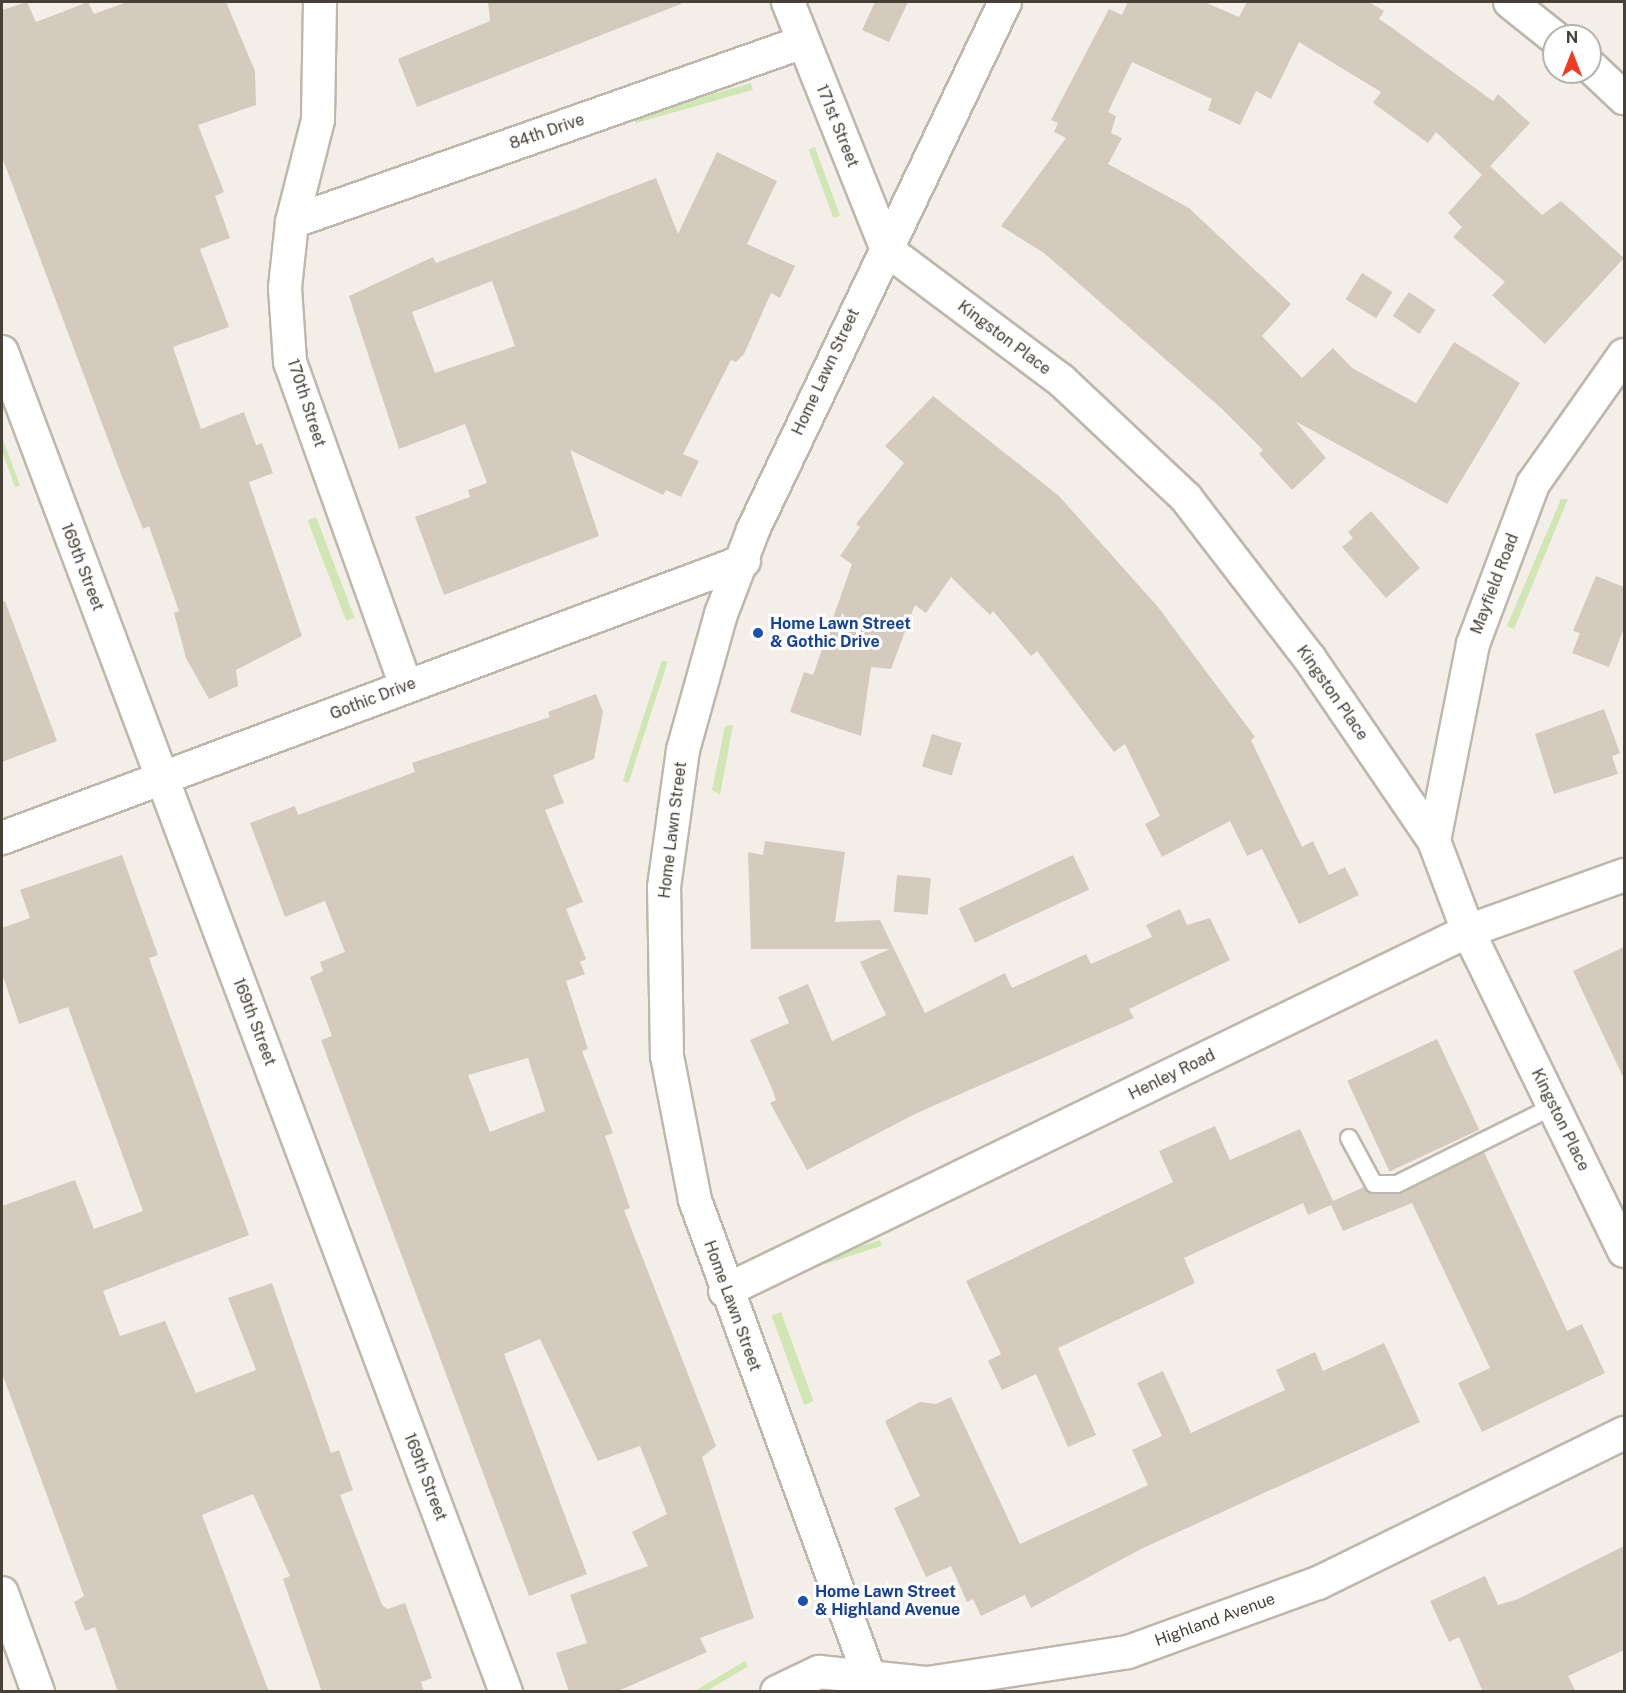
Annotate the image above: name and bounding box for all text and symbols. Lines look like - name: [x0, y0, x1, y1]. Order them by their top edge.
- north arrow: [1542, 24, 1602, 84]
- text: N: [1566, 28, 1578, 47]
- street label: 171st Street: [812, 82, 862, 170]
- street label: 84th Drive: [507, 110, 587, 154]
- street label: Kingston Place: [954, 297, 1054, 379]
- street label: Home Lawn Street: [788, 305, 864, 439]
- street label: 170th Street: [283, 356, 329, 450]
- street label: 169th Street: [56, 520, 108, 614]
- street label: Mayfield Road: [1467, 531, 1523, 637]
- place label: Home Lawn Street & Gothic Drive: [770, 614, 911, 652]
- marker: Home Lawn Street & Gothic Drive: [751, 626, 765, 640]
- street label: Kingston Place: [1292, 642, 1372, 744]
- street label: Gothic Drive: [327, 674, 419, 724]
- street label: Home Lawn Street: [655, 760, 691, 900]
- street label: 169th Street: [228, 975, 280, 1069]
- street label: Henley Road: [1125, 1046, 1219, 1104]
- street label: Kingston Place: [1527, 1066, 1593, 1174]
- street label: Home Lawn Street: [699, 1238, 765, 1374]
- street label: 169th Street: [399, 1430, 451, 1524]
- place label: Home Lawn Street & Highland Avenue: [815, 1582, 960, 1620]
- street label: Highland Avenue: [1152, 1589, 1278, 1651]
- marker: Home Lawn Street & Highland Avenue: [796, 1594, 810, 1608]

